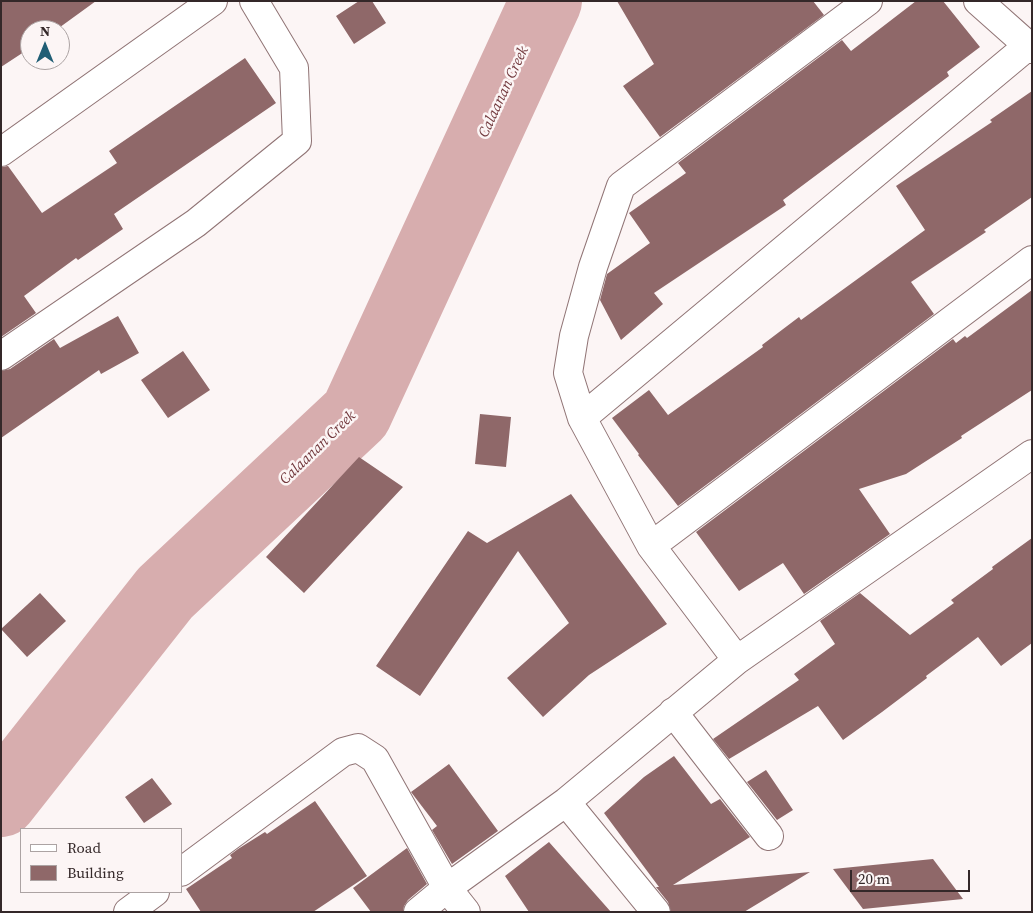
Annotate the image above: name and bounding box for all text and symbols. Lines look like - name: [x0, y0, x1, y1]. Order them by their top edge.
- north arrow: [20, 20, 70, 70]
- text: N: [40, 21, 50, 41]
- water label: Calaanan Creek: [475, 44, 533, 140]
- water label: Calaanan Creek: [276, 407, 360, 489]
- legend: [20, 828, 182, 893]
- text: Road: [67, 837, 101, 858]
- scale bar: [853, 860, 973, 892]
- text: Building: [67, 862, 124, 883]
- text: 20 m: [858, 868, 890, 889]

